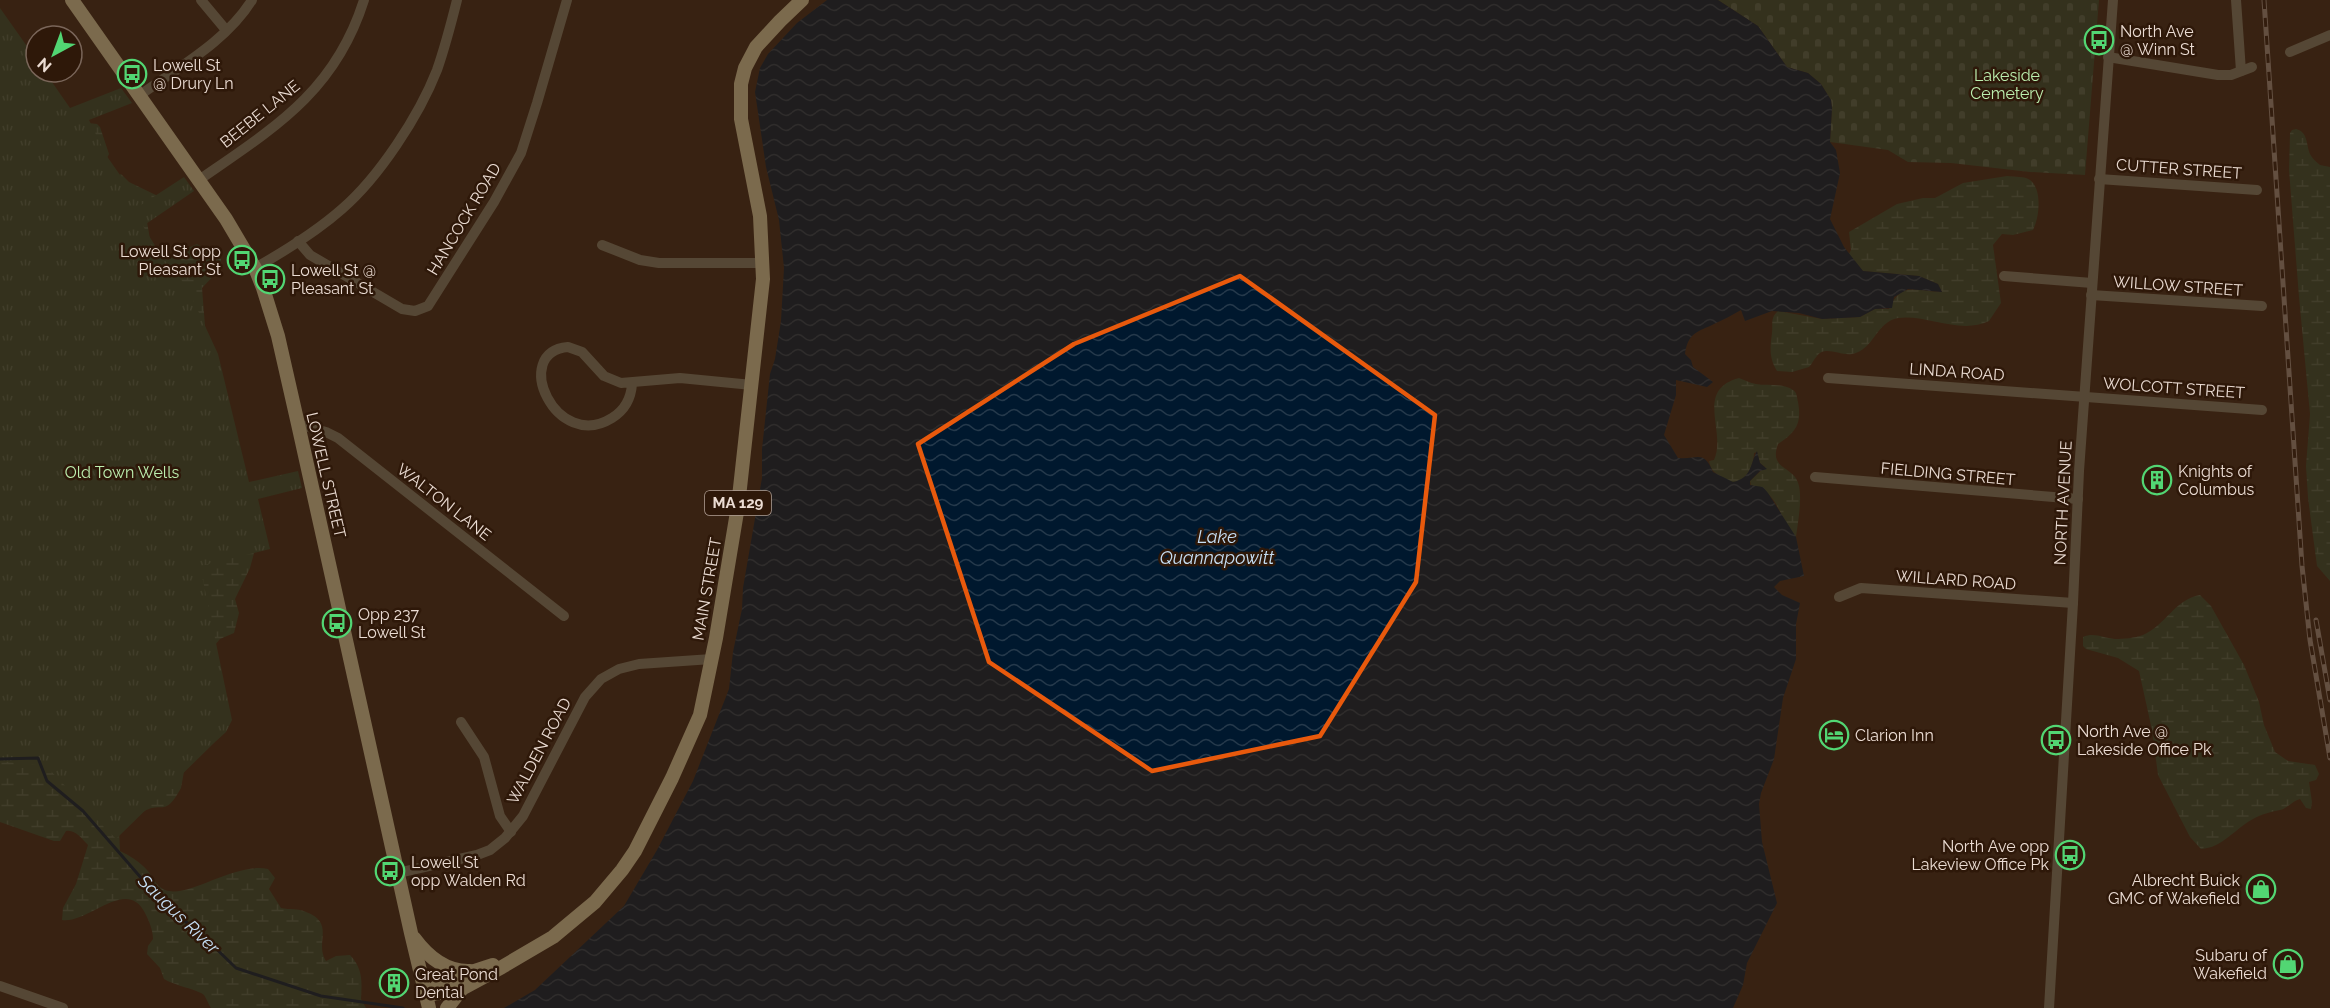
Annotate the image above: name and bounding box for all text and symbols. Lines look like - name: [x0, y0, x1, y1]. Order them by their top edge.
- place label: North Ave @ Winn St: [2120, 22, 2195, 59]
- north arrow: [24, 24, 84, 84]
- bus stop icon: North Ave @ Winn St: [2083, 24, 2115, 56]
- text: N: [34, 54, 55, 76]
- place label: Lowell St @ Drury Ln: [153, 56, 234, 93]
- bus stop icon: Lowell St @ Drury Ln: [116, 58, 148, 90]
- park label: Lakeside Cemetery: [1970, 66, 2044, 103]
- street label: BEEBE LANE: [216, 76, 304, 152]
- street label: CUTTER STREET: [2115, 155, 2243, 183]
- street label: HANCOCK ROAD: [423, 160, 505, 278]
- place label: Lowell St opp Pleasant St: [120, 242, 222, 279]
- bus stop icon: Lowell St opp Pleasant St: [226, 244, 258, 276]
- place label: Lowell St @ Pleasant St: [291, 261, 376, 298]
- bus stop icon: Lowell St @ Pleasant St: [254, 263, 286, 295]
- street label: WILLOW STREET: [2113, 272, 2244, 300]
- street label: LINDA ROAD: [1909, 359, 2005, 385]
- street label: WOLCOTT STREET: [2103, 374, 2246, 402]
- street label: LOWELL STREET: [302, 410, 350, 540]
- street label: NORTH AVENUE: [2050, 440, 2076, 566]
- street label: WALTON LANE: [393, 459, 495, 545]
- street label: FIELDING STREET: [1880, 459, 2016, 489]
- place label: Knights of Columbus: [2178, 462, 2254, 499]
- park label: Old Town Wells: [65, 463, 180, 482]
- building icon: Knights of Columbus: [2141, 464, 2173, 496]
- road number: MA 129: [705, 491, 771, 515]
- water label: Lake Quannapowitt: [1160, 526, 1274, 568]
- street label: MAIN STREET: [689, 536, 725, 642]
- street label: WILLARD ROAD: [1895, 566, 2017, 594]
- place label: Opp 237 Lowell St: [358, 605, 426, 642]
- bus stop icon: Opp 237 Lowell St: [321, 607, 353, 639]
- street label: WALDEN ROAD: [503, 695, 575, 807]
- hotel icon: Clarion Inn: [1818, 719, 1850, 751]
- place label: North Ave @ Lakeside Office Pk: [2077, 722, 2212, 759]
- bus stop icon: North Ave @ Lakeside Office Pk: [2040, 724, 2072, 756]
- place label: Clarion Inn: [1855, 726, 1934, 745]
- place label: North Ave opp Lakeview Office Pk: [1912, 837, 2050, 874]
- bus stop icon: North Ave opp Lakeview Office Pk: [2054, 839, 2086, 871]
- place label: Lowell St opp Walden Rd: [411, 853, 526, 890]
- bus stop icon: Lowell St opp Walden Rd: [374, 855, 406, 887]
- water label: Saugus River: [133, 869, 225, 959]
- place label: Albrecht Buick GMC of Wakefield: [2108, 871, 2241, 908]
- shop icon: Albrecht Buick GMC of Wakefield: [2245, 873, 2277, 905]
- place label: Subaru of Wakefield: [2193, 946, 2268, 983]
- shop icon: Subaru of Wakefield: [2272, 948, 2304, 980]
- place label: Great Pond Dental: [415, 965, 498, 1002]
- building icon: Great Pond Dental: [378, 967, 410, 999]

